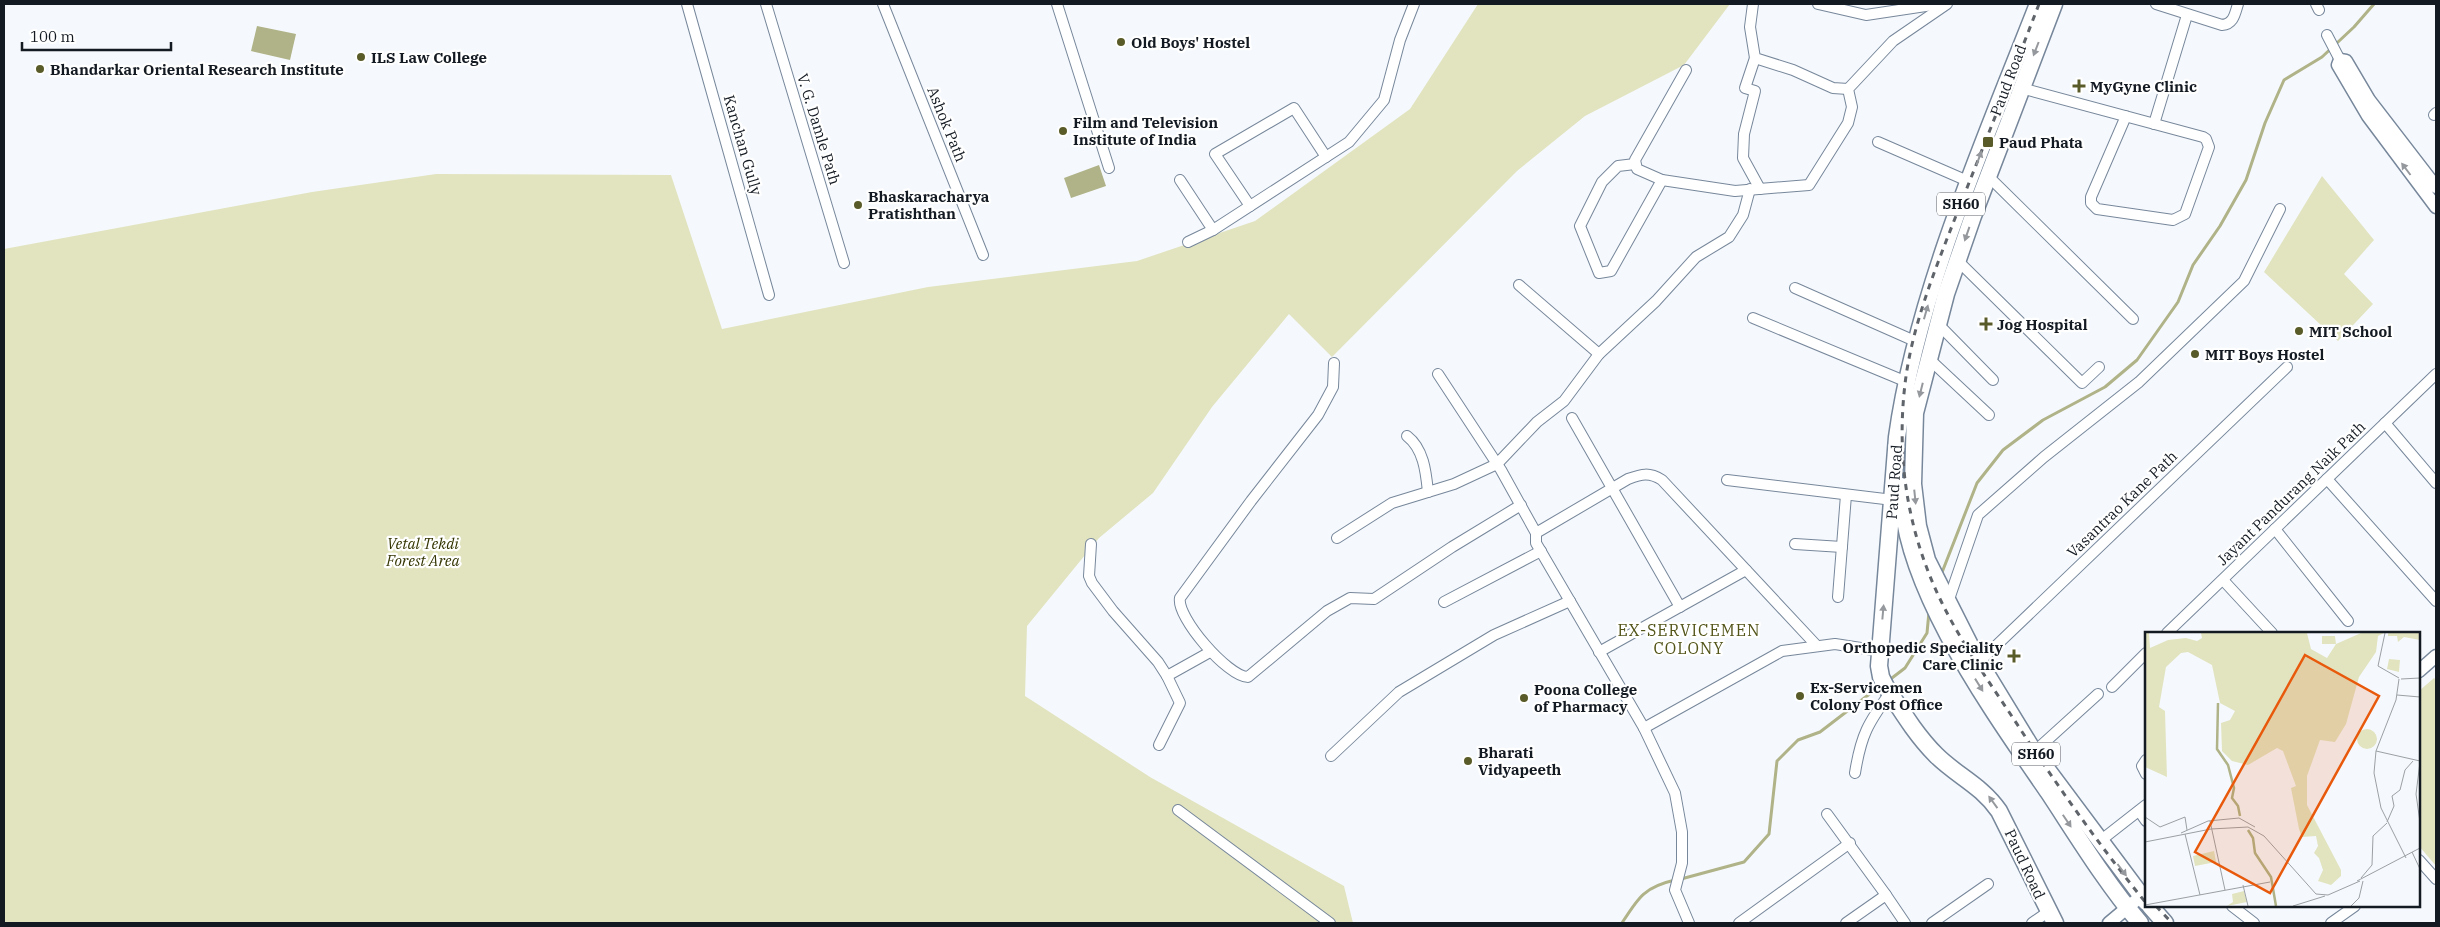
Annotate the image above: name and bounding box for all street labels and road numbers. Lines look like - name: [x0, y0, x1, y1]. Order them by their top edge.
- street label: Paud Road: [1986, 42, 2030, 118]
- street label: V. G. Damle Path: [793, 71, 845, 187]
- street label: Ashok Path: [923, 84, 971, 164]
- street label: Kanchan Gully: [720, 93, 766, 197]
- road number: SH60: [1937, 192, 1985, 215]
- street label: Jayant Pandurang Naik Path: [2213, 417, 2369, 569]
- street label: Paud Road: [1882, 444, 1906, 520]
- street label: Vasantrao Kane Path: [2063, 446, 2181, 562]
- road number: SH60: [2012, 742, 2060, 766]
- street label: Paud Road: [2001, 826, 2049, 902]

